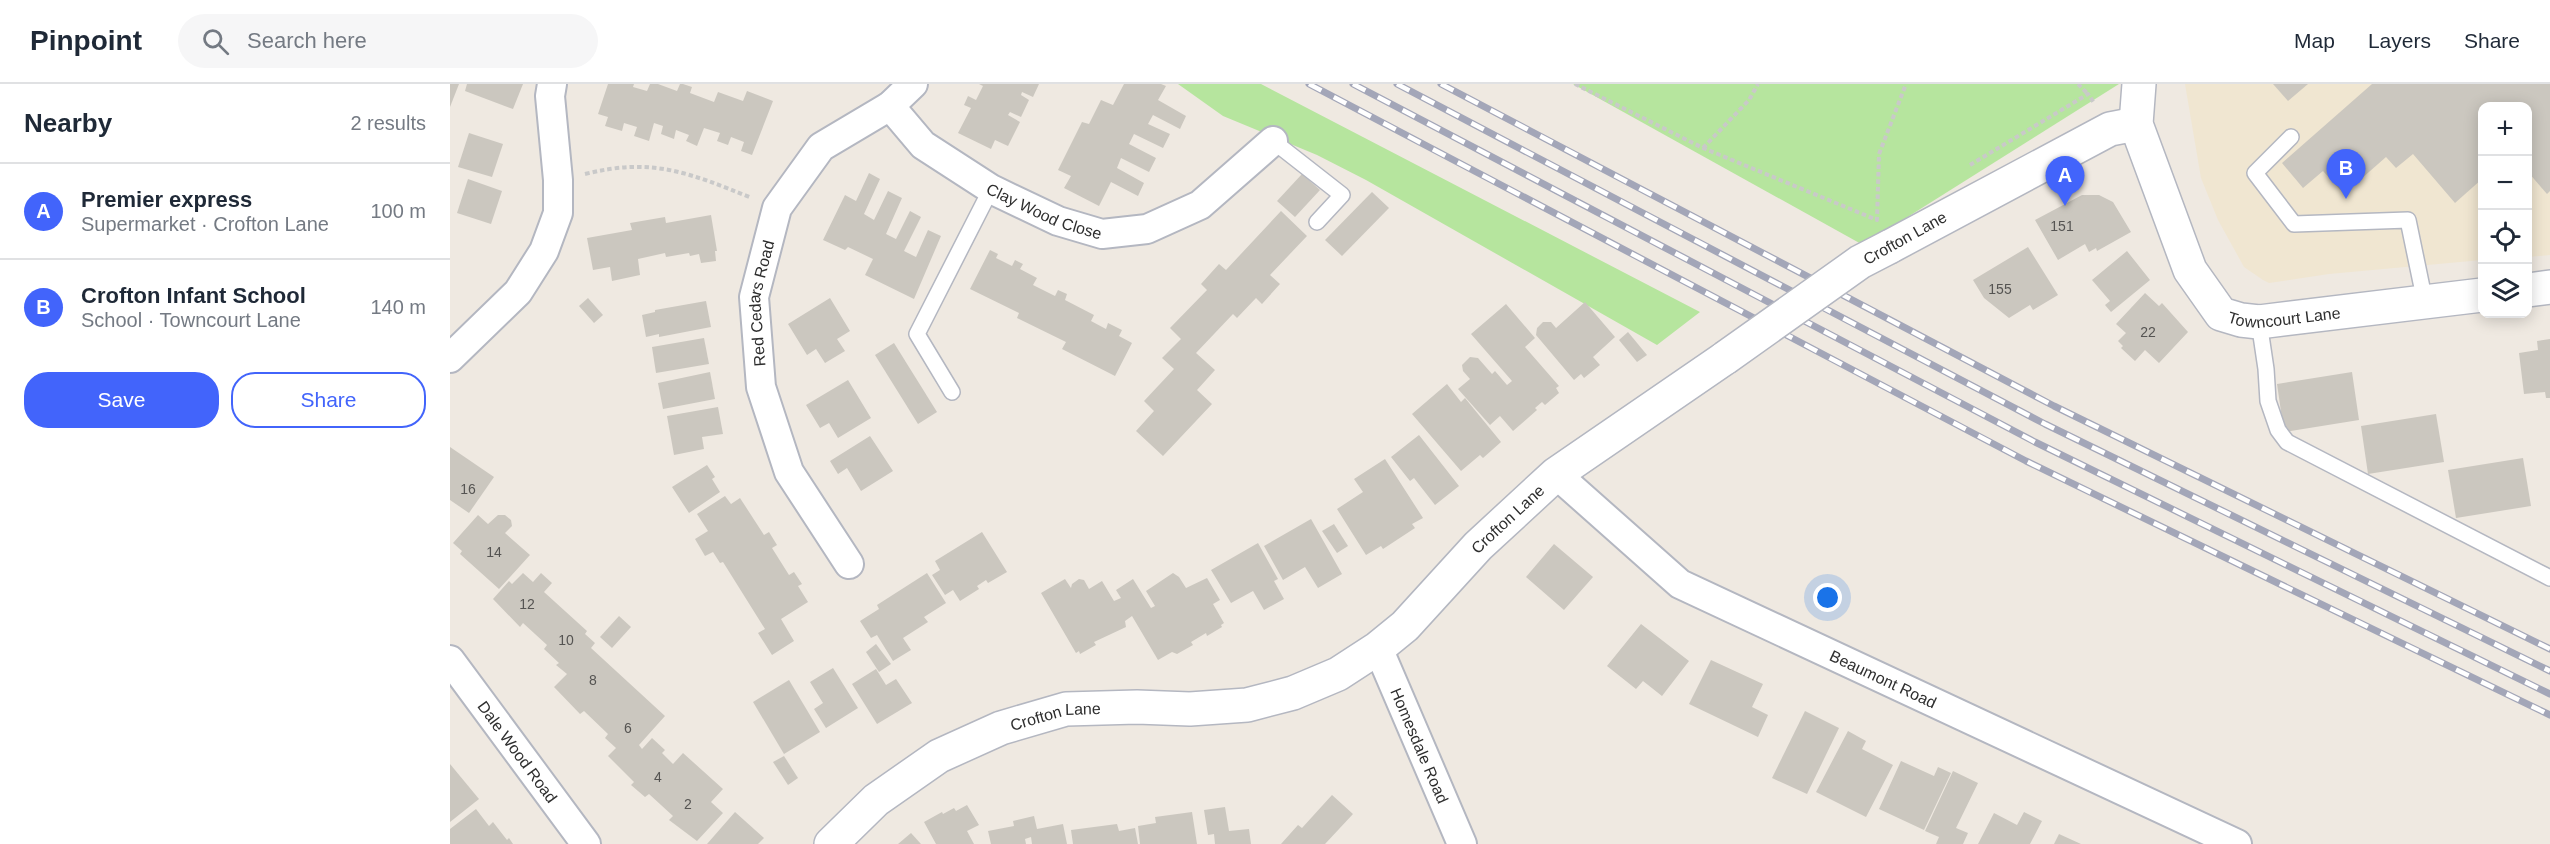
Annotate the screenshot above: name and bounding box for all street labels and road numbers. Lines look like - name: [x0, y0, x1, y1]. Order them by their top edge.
- street label: Clay Wood Close: [984, 180, 1104, 242]
- street label: Crofton Lane: [1860, 208, 1950, 268]
- street label: Red Cedars Road: [745, 238, 777, 367]
- street label: Towncourt Lane: [2226, 304, 2341, 331]
- street label: Crofton Lane: [1468, 481, 1547, 556]
- street label: Beaumont Road: [1827, 647, 1939, 711]
- street label: Homesdale Road: [1388, 685, 1452, 806]
- street label: Dale Wood Road: [475, 698, 561, 806]
- street label: Crofton Lane: [1008, 700, 1101, 733]

